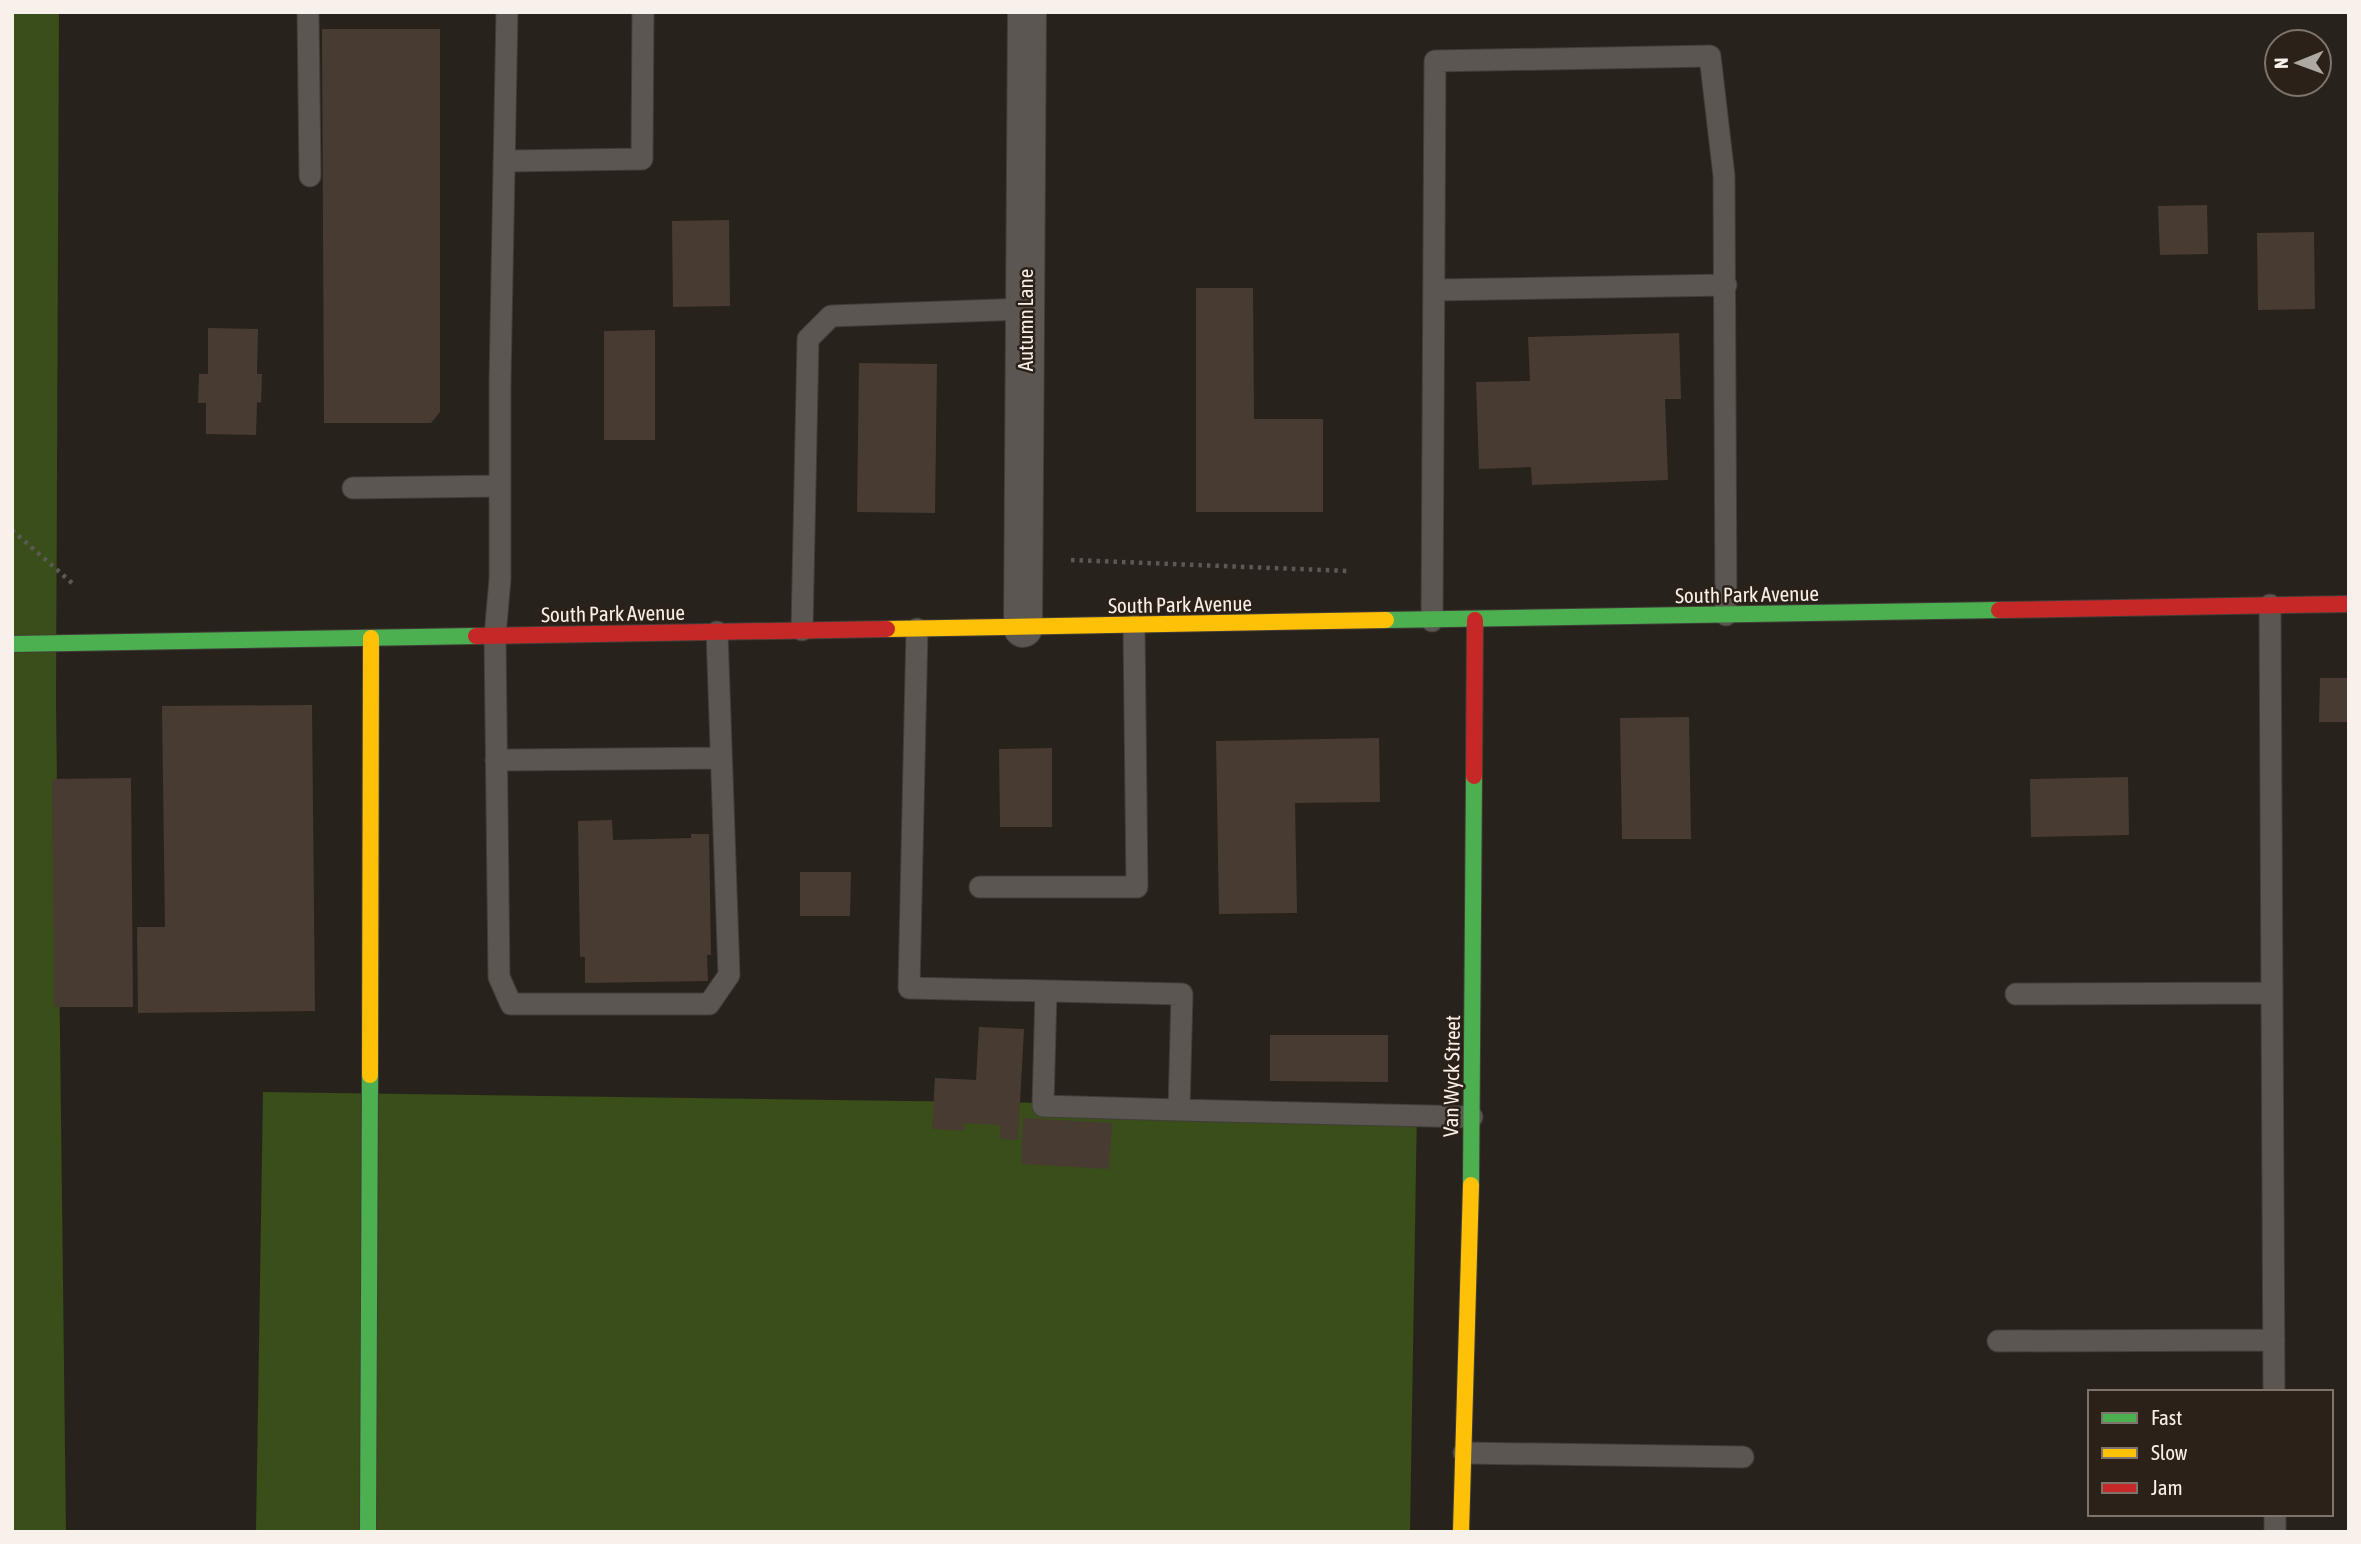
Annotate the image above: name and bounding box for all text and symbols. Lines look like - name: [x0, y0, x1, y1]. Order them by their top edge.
- north arrow: [2263, 28, 2333, 98]
- text: N: [2270, 57, 2292, 69]
- street label: Autumn Lane: [1013, 269, 1037, 371]
- street label: South Park Avenue: [1675, 581, 1819, 607]
- street label: South Park Avenue: [1108, 591, 1252, 617]
- street label: South Park Avenue: [541, 600, 685, 626]
- street label: Van Wyck Street: [1438, 1015, 1464, 1137]
- legend: [2088, 1390, 2333, 1516]
- text: Fast: [2151, 1405, 2182, 1429]
- text: Slow: [2151, 1440, 2188, 1464]
- text: Jam: [2151, 1475, 2183, 1499]

